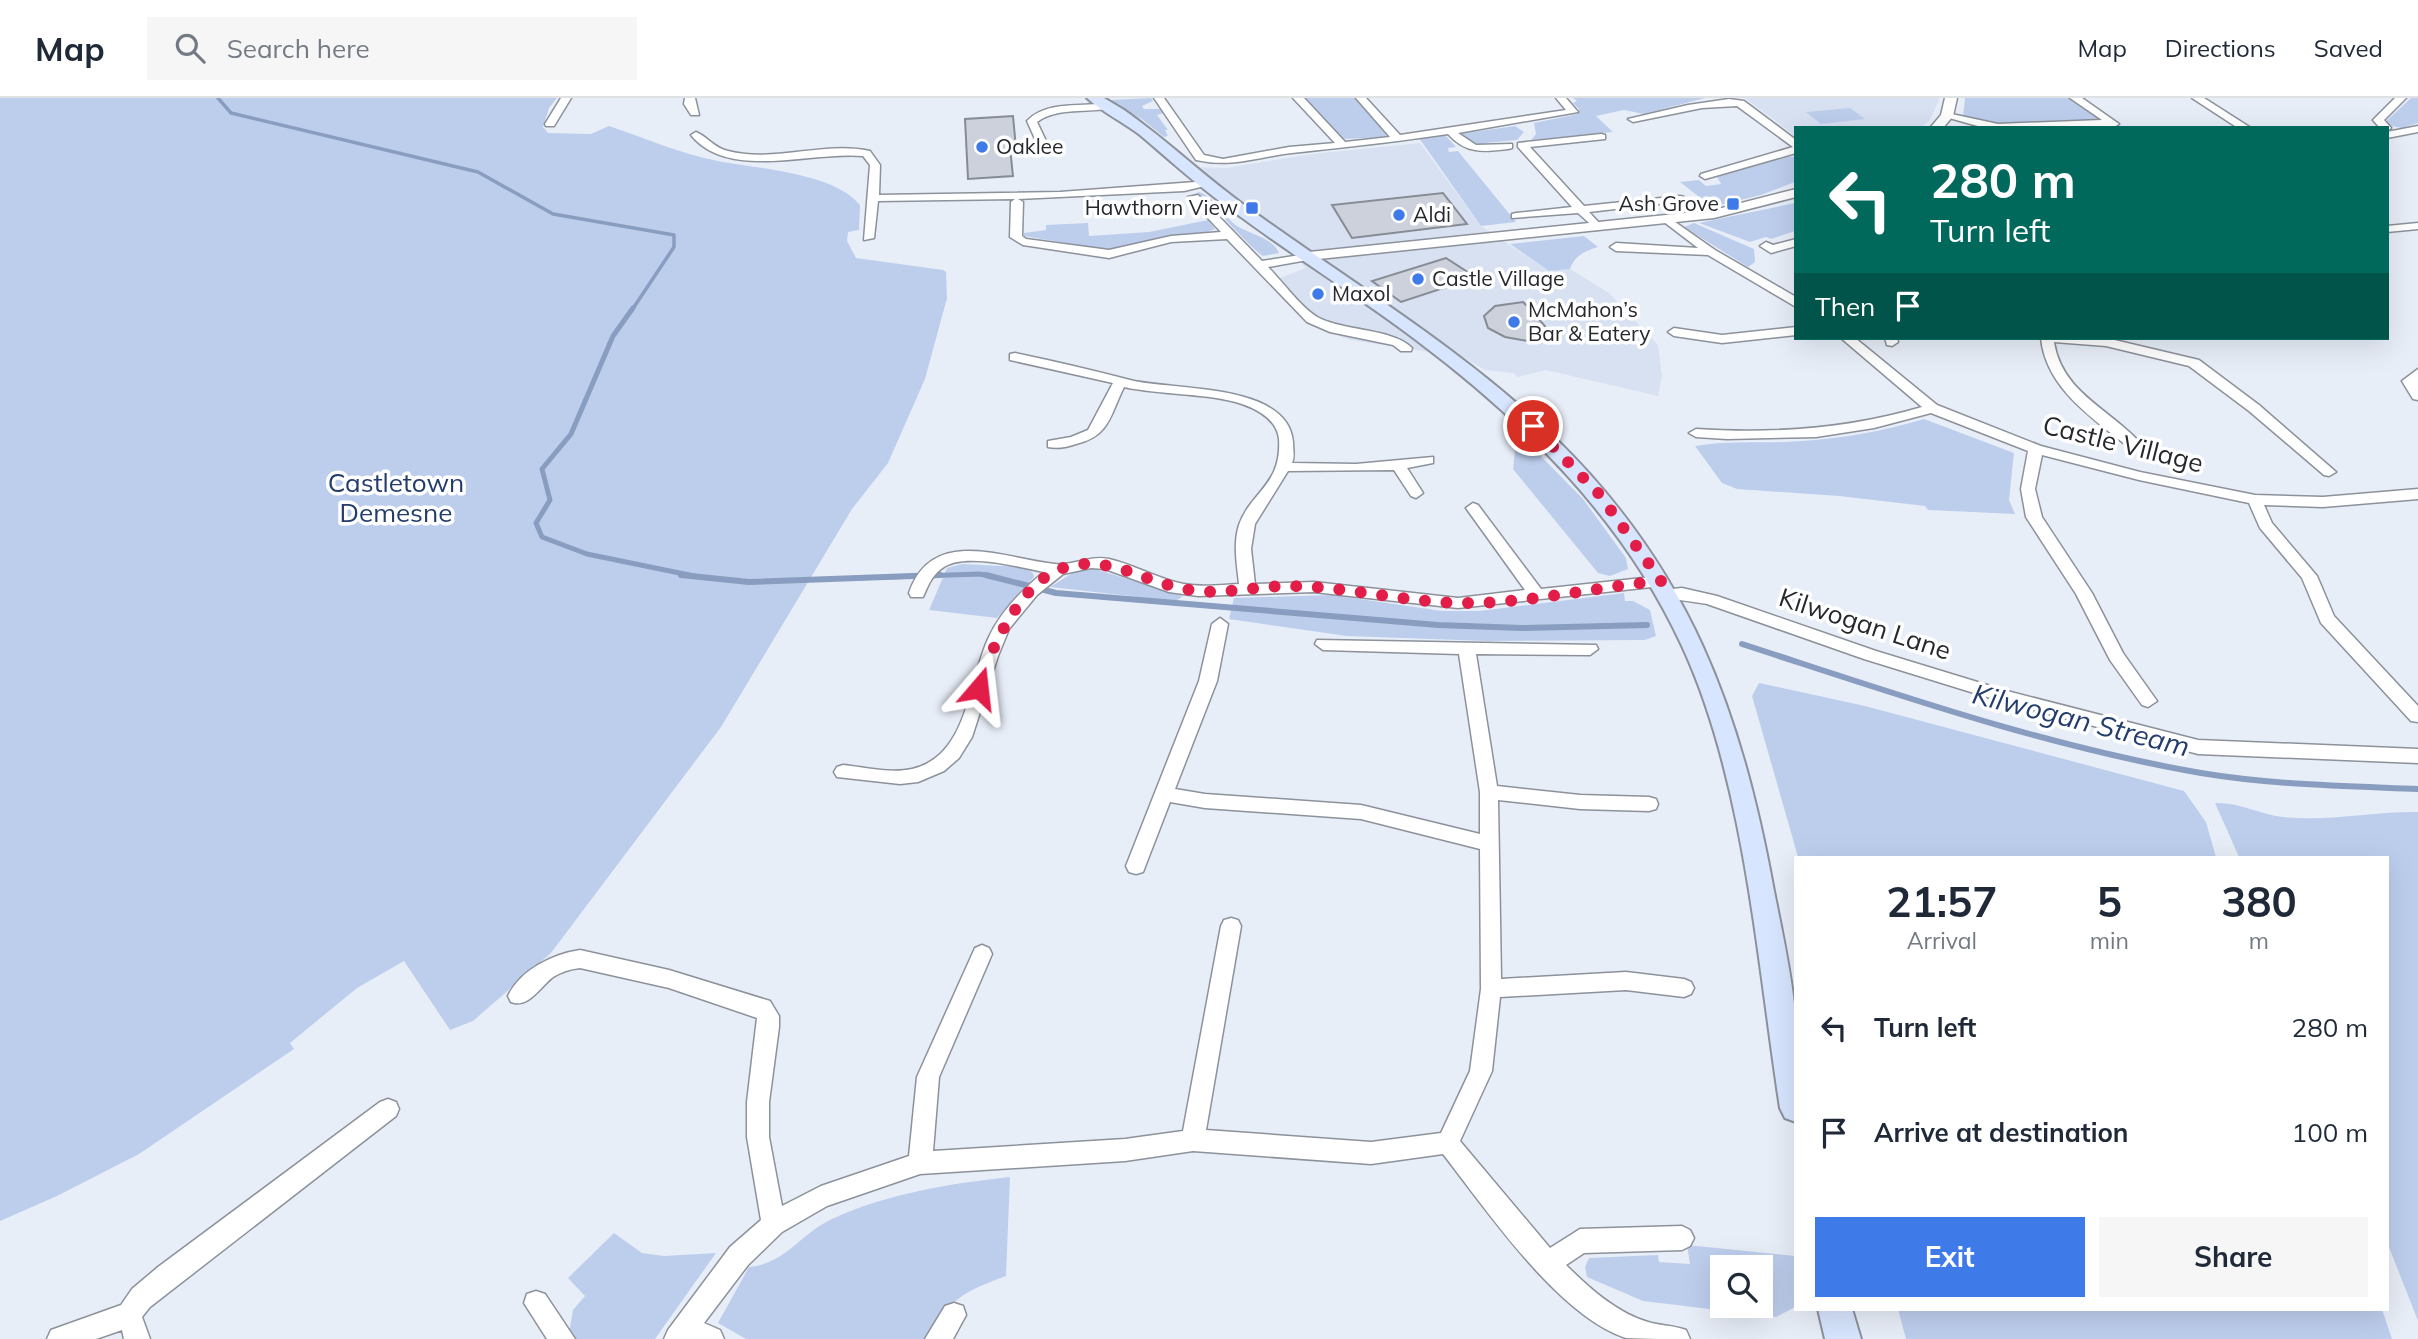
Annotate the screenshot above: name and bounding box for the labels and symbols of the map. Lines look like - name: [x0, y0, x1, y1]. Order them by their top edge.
- place label: Oaklee: [996, 133, 1063, 159]
- marker: Oaklee: [974, 139, 990, 155]
- place label: Ash Grove: [1618, 190, 1719, 216]
- place label: Hawthorn View: [1085, 194, 1238, 220]
- marker: Ash Grove: [1725, 196, 1741, 212]
- marker: Hawthorn View: [1244, 200, 1260, 216]
- place label: Aldi: [1413, 201, 1451, 227]
- marker: Aldi: [1391, 207, 1407, 223]
- place label: Castle Village: [1432, 265, 1565, 291]
- marker: Castle Village: [1410, 271, 1426, 287]
- place label: Maxol: [1332, 280, 1391, 306]
- marker: Maxol: [1310, 286, 1326, 302]
- place label: McMahon’s Bar & Eatery: [1528, 296, 1650, 346]
- marker: McMahon’s Bar & Eatery: [1506, 314, 1522, 330]
- pin: [1503, 396, 1563, 456]
- street label: Castle Village: [2040, 408, 2207, 479]
- park label: Castletown Demesne: [328, 466, 464, 529]
- street label: Kilwogan Lane: [1775, 580, 1955, 667]
- position arrow: [942, 651, 1016, 725]
- water label: Kilwogan Stream: [1969, 676, 2193, 763]

